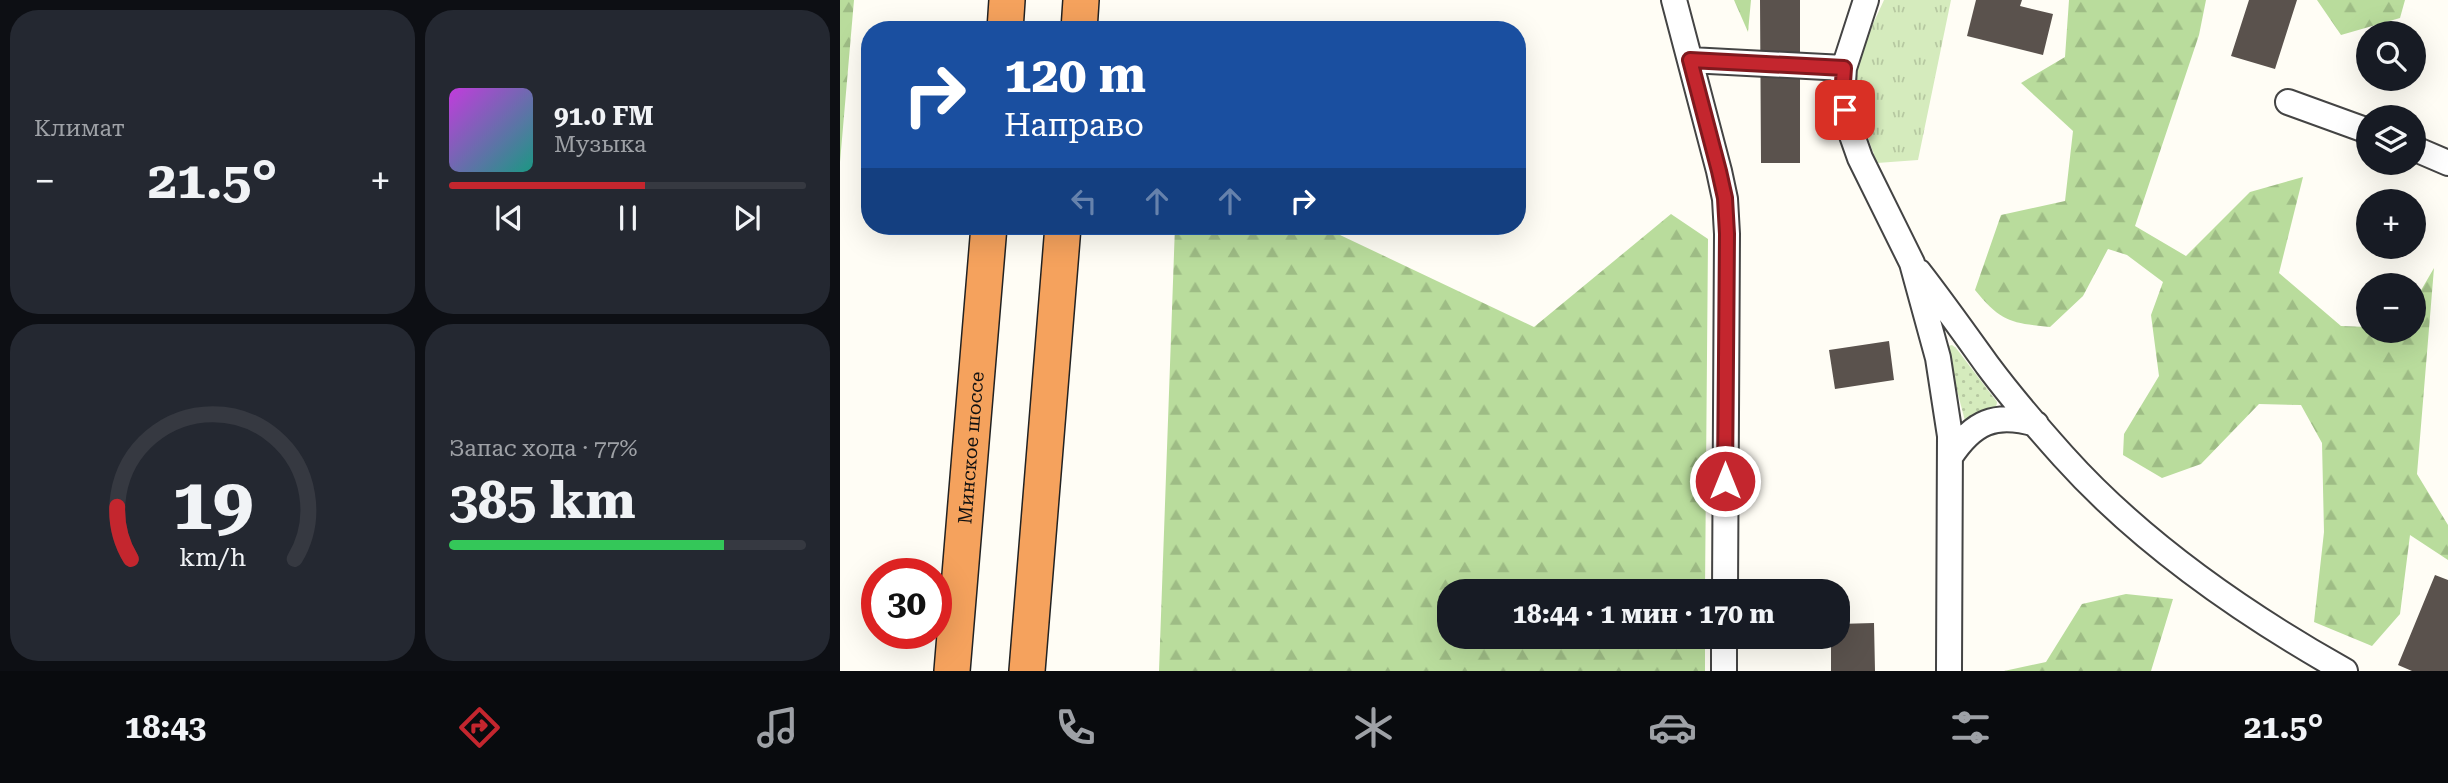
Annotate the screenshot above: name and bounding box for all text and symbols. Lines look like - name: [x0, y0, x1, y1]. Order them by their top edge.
- map controls: [2356, 21, 2426, 343]
- button: search: [2356, 21, 2426, 91]
- text: 120 m: [1004, 47, 1146, 104]
- icon: right: [889, 49, 980, 140]
- pin: [1815, 80, 1875, 140]
- icon: arrive: [1826, 91, 1864, 129]
- text: 91.0 FM: [554, 101, 654, 131]
- button: layers: [2356, 105, 2426, 175]
- text: Направо: [1004, 106, 1144, 144]
- text: Климат: [34, 115, 125, 142]
- text: Музыка: [554, 131, 646, 158]
- text: 21.5°: [148, 150, 277, 211]
- text: −: [34, 159, 55, 203]
- text: +: [370, 159, 391, 203]
- icon: left: [1065, 182, 1103, 220]
- icon: ahead: [1138, 182, 1176, 220]
- icon: ahead: [1211, 182, 1249, 220]
- icon: right: [1284, 182, 1322, 220]
- button: +: [2356, 189, 2426, 259]
- icon: previous: [490, 199, 528, 237]
- icon: pause: [609, 199, 647, 237]
- icon: next: [728, 199, 766, 237]
- button: −: [2356, 273, 2426, 343]
- street label: Минское шоссе: [953, 371, 989, 525]
- text: Запас хода · 77%: [449, 435, 638, 462]
- position arrow: [1688, 444, 1762, 518]
- text: 19: [172, 462, 253, 547]
- text: 385 km: [449, 470, 636, 531]
- text: km/h: [179, 542, 246, 571]
- speed limit sign: 30: [861, 558, 952, 649]
- text: 18:44 · 1 мин · 170 m: [1513, 599, 1774, 629]
- icon: directions: [455, 703, 504, 752]
- icon: music: [753, 703, 802, 752]
- icon: phone: [1051, 703, 1100, 752]
- icon: climate: [1349, 703, 1398, 752]
- icon: car: [1648, 703, 1697, 752]
- icon: filters: [1946, 703, 1995, 752]
- text: 18:43: [125, 708, 206, 746]
- text: 21.5°: [2244, 708, 2323, 746]

